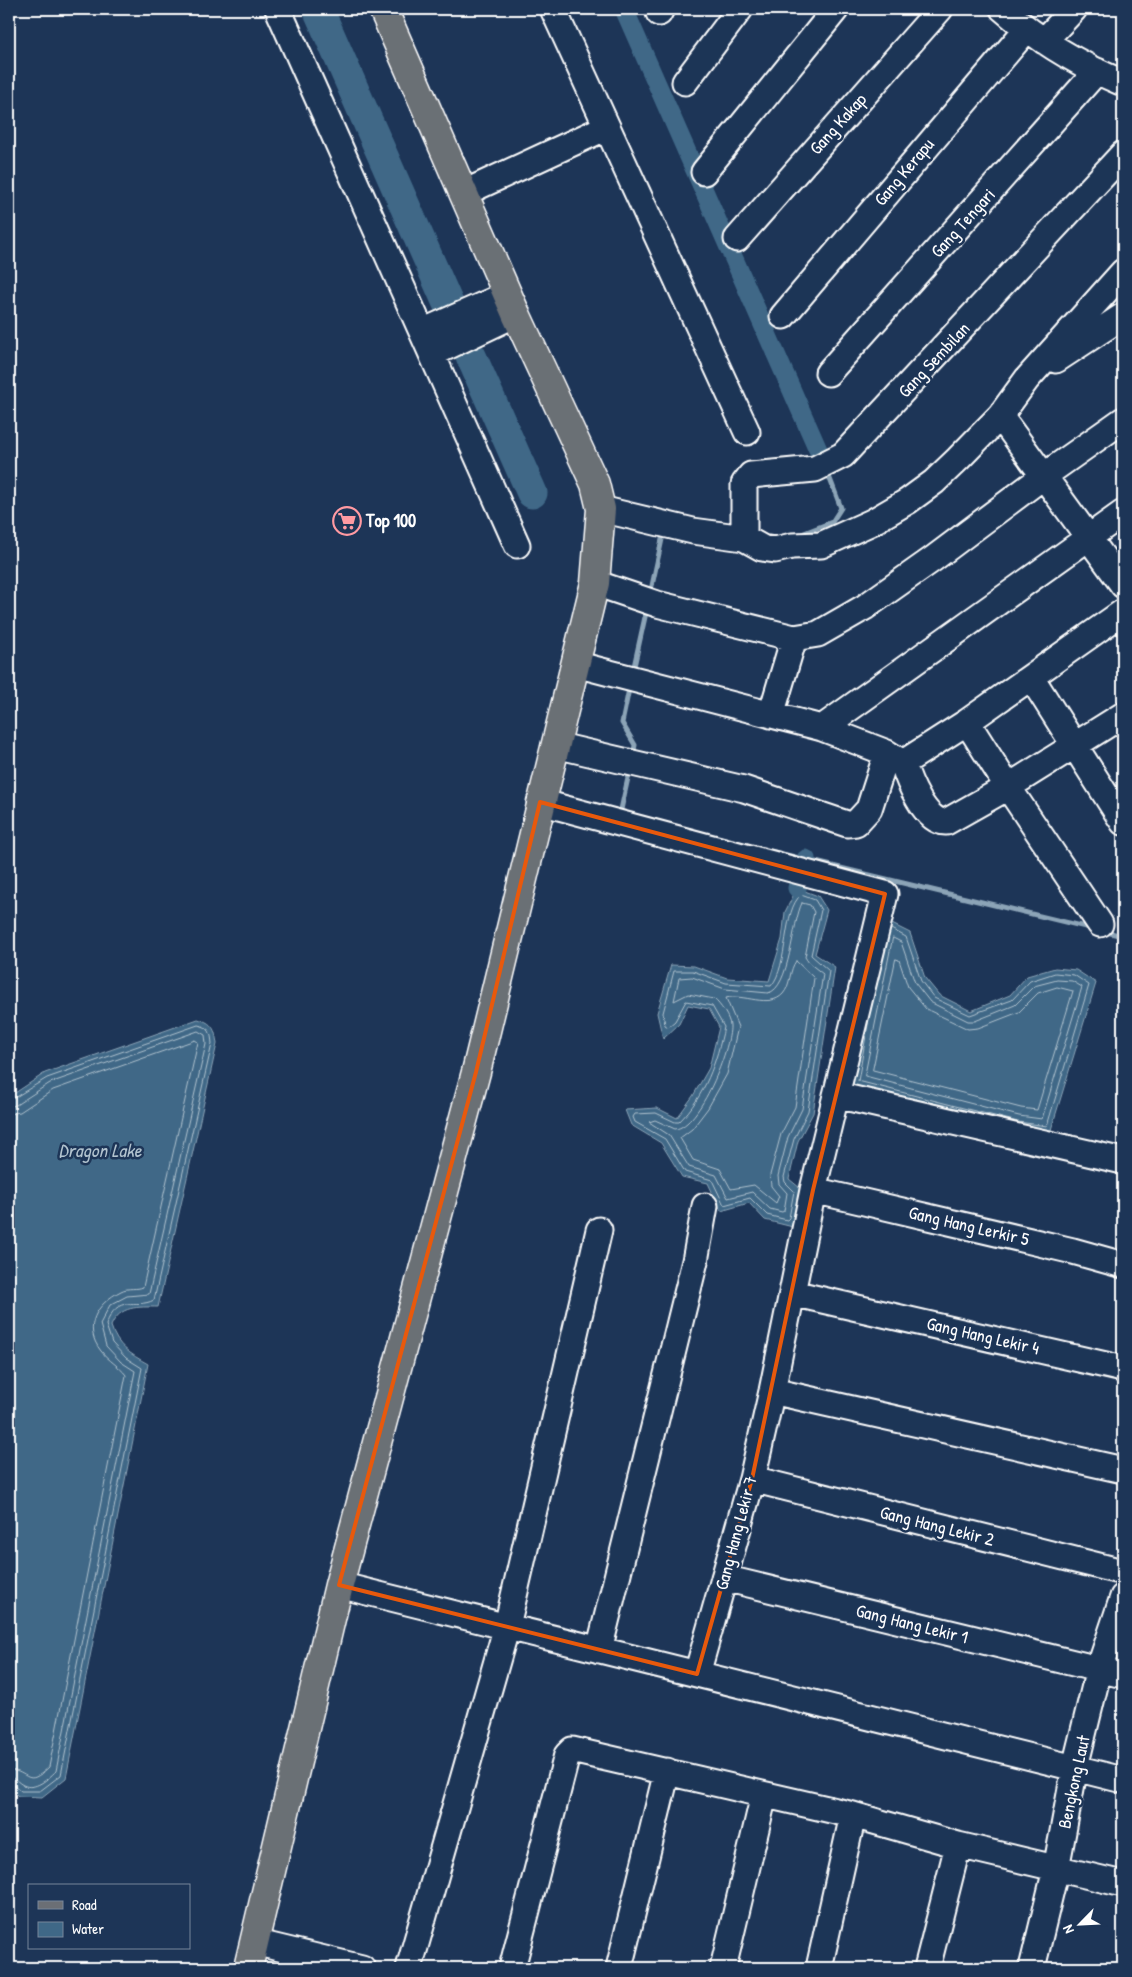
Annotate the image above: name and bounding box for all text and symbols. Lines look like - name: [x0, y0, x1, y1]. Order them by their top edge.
- street label: Gang Kakap: [803, 87, 872, 160]
- street label: Gang Kerapu: [868, 132, 939, 211]
- street label: Gang Tengari: [925, 182, 1001, 263]
- street label: Gang Sembilan: [892, 316, 975, 403]
- supermarket icon: Top 100: [332, 506, 362, 536]
- place label: Top 100: [365, 508, 416, 534]
- water label: Dragon Lake: [59, 1137, 143, 1163]
- street label: Gang Hang Lerkir 5: [907, 1200, 1032, 1252]
- street label: Gang Hang Lekir 4: [924, 1310, 1042, 1361]
- street label: Gang Hang Lekir 7: [708, 1473, 763, 1593]
- street label: Gang Hang Lekir 2: [878, 1499, 997, 1552]
- street label: Gang Hang Lekir 1: [853, 1598, 971, 1650]
- street label: Bengkong Laut: [1051, 1732, 1096, 1831]
- legend: [28, 1884, 190, 1950]
- text: Road: [72, 1894, 97, 1915]
- north arrow: [1054, 1900, 1104, 1950]
- text: Water: [72, 1918, 104, 1939]
- text: N: [1057, 1922, 1078, 1937]

